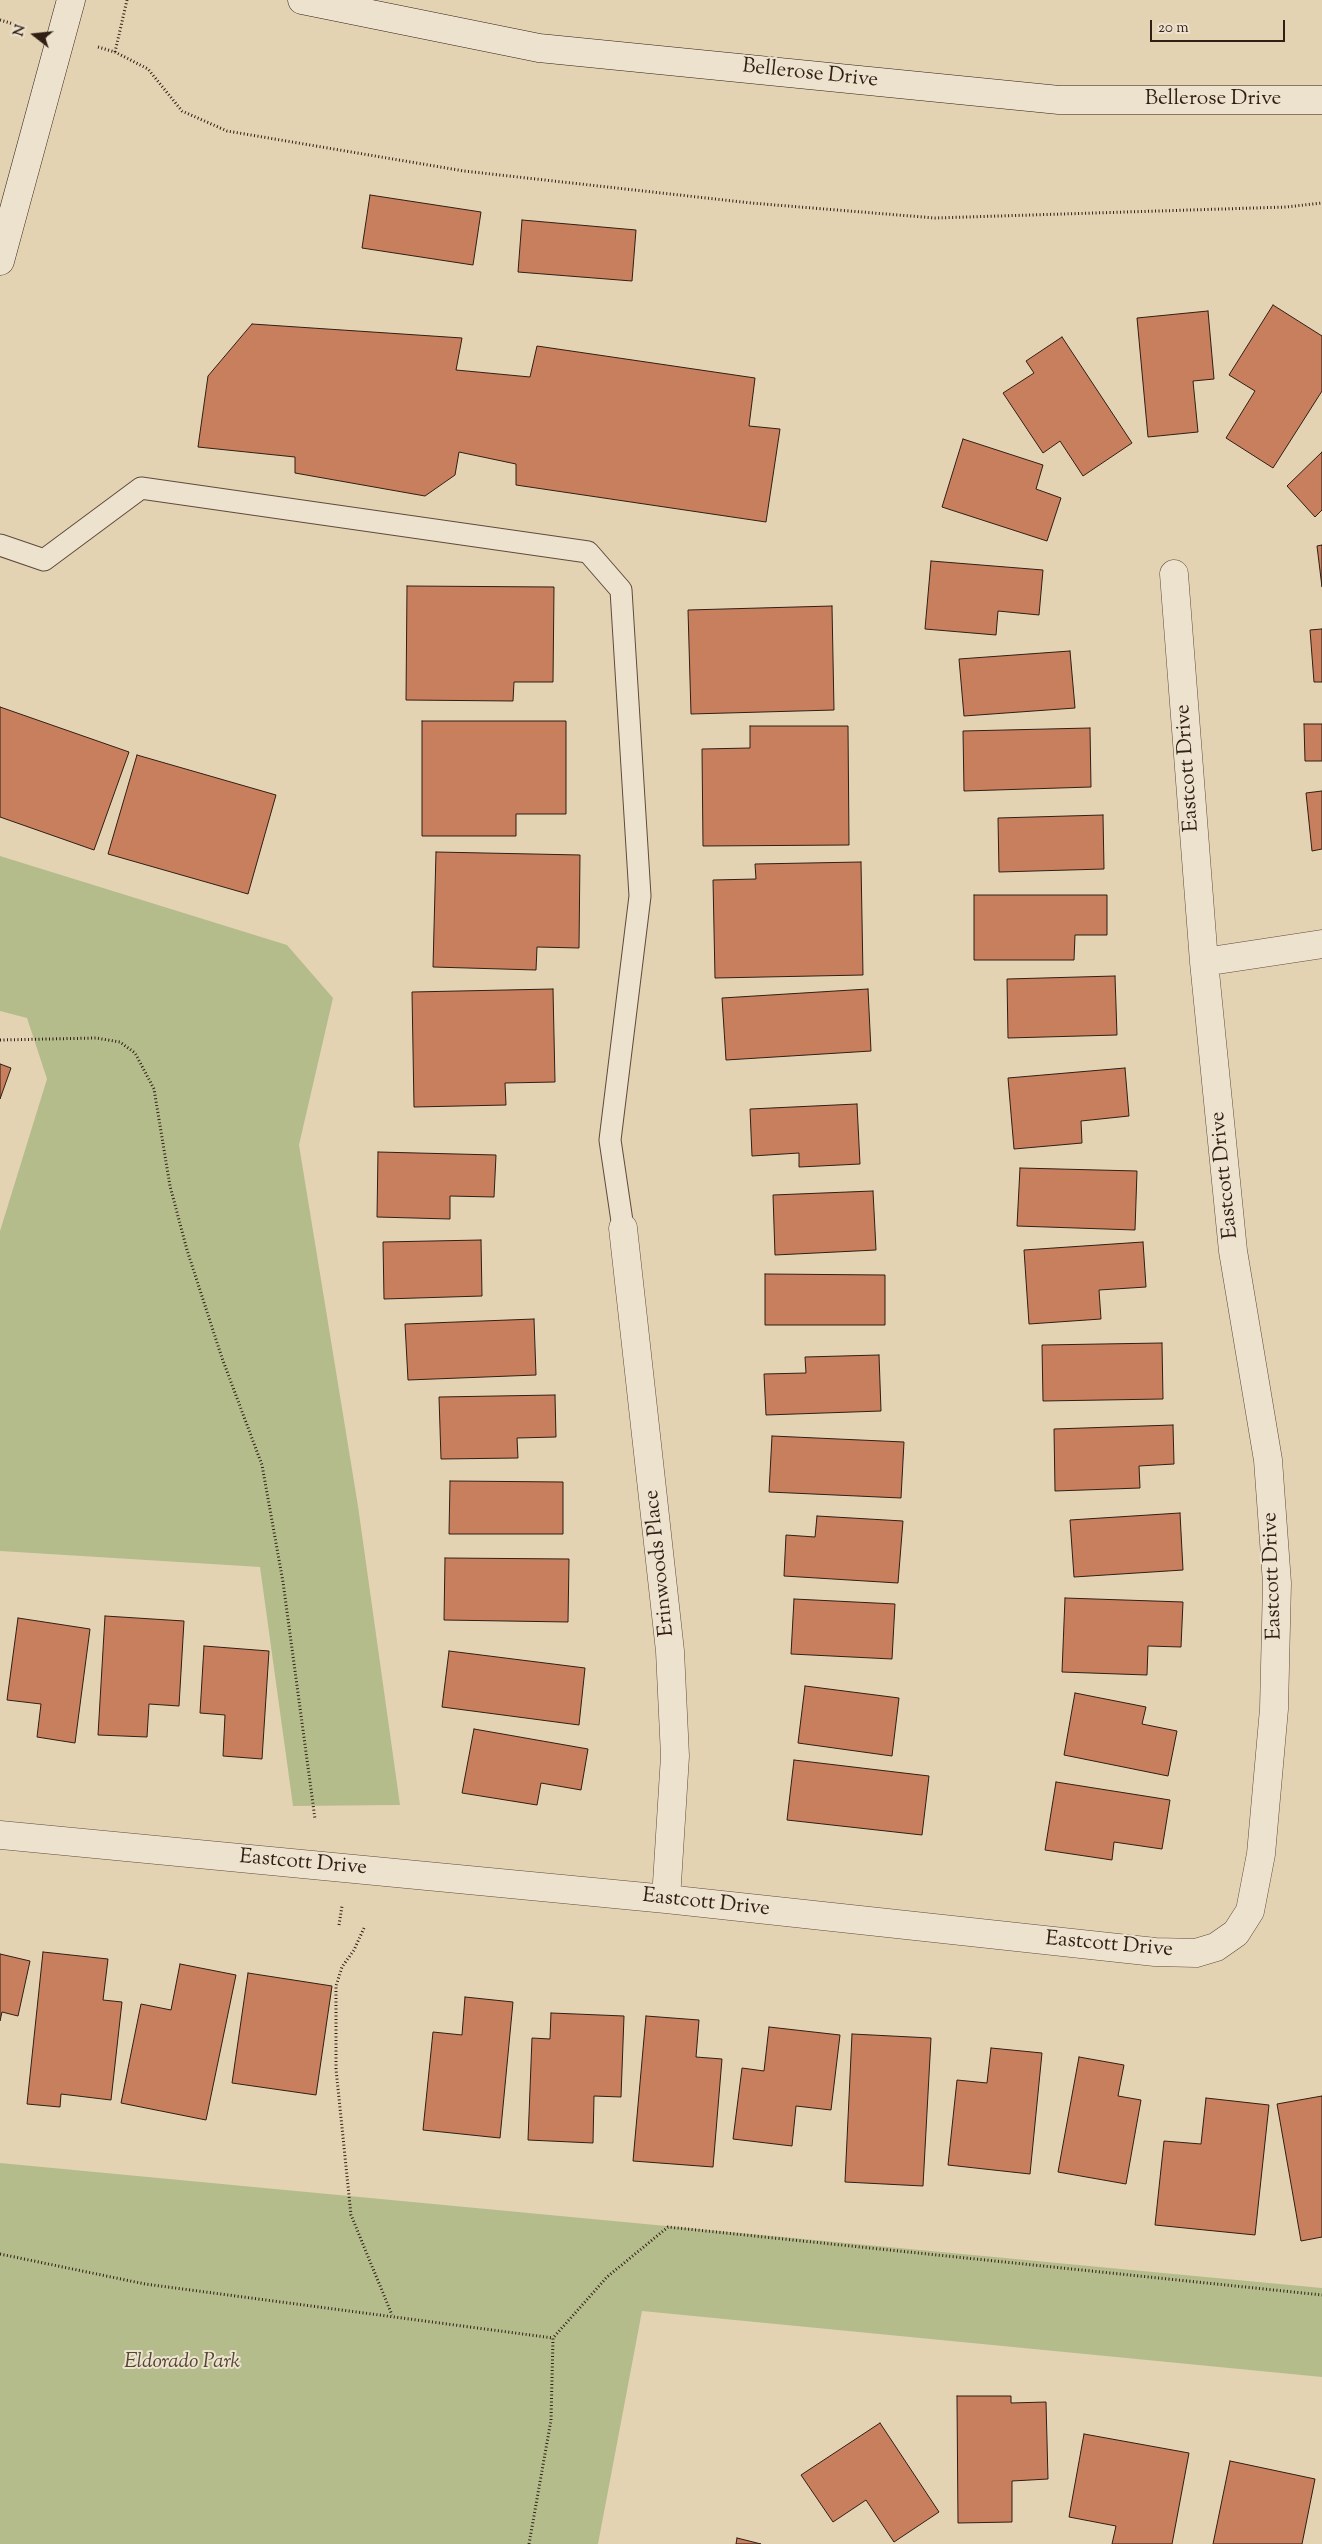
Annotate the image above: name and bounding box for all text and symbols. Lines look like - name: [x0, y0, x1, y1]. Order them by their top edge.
- north arrow: [10, 10, 60, 60]
- scale bar: [1152, 10, 1287, 42]
- text: 20 m: [1158, 18, 1189, 39]
- text: N: [9, 23, 32, 39]
- street label: Bellerose Drive: [741, 55, 879, 95]
- street label: Bellerose Drive: [1145, 87, 1281, 113]
- street label: Eastcott Drive: [1172, 703, 1206, 833]
- street label: Eastcott Drive: [1207, 1110, 1245, 1240]
- street label: Erinwoods Place: [641, 1488, 681, 1638]
- street label: Eastcott Drive: [1259, 1512, 1289, 1640]
- street label: Eastcott Drive: [238, 1846, 368, 1882]
- street label: Eastcott Drive: [641, 1885, 771, 1923]
- street label: Eastcott Drive: [1044, 1928, 1174, 1964]
- park label: Eldorado Park: [124, 2350, 240, 2376]

